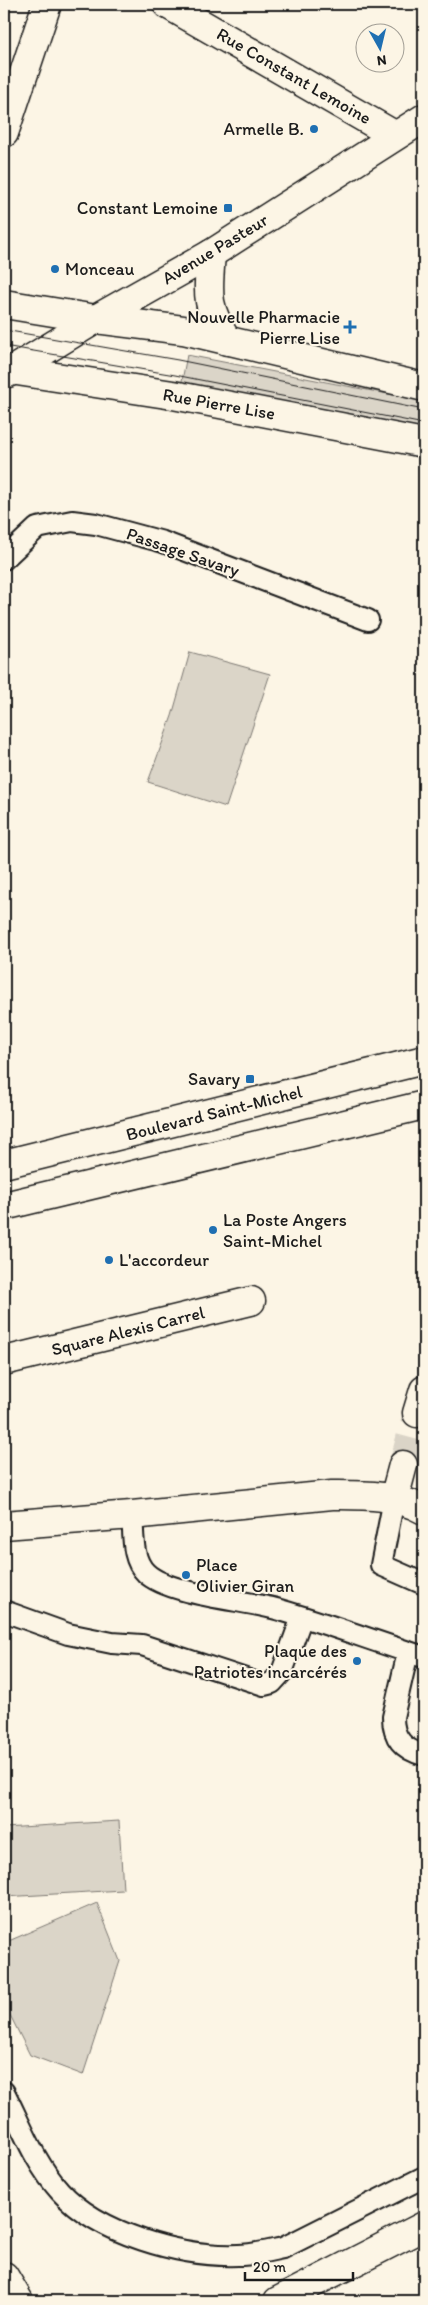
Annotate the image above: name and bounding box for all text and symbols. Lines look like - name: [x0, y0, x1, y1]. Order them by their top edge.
- north arrow: [356, 22, 406, 72]
- street label: Rue Constant Lemoine: [213, 23, 375, 129]
- text: N: [376, 51, 388, 69]
- place label: Armelle B.: [223, 118, 304, 140]
- marker: Armelle B.: [308, 123, 320, 135]
- place label: Constant Lemoine: [77, 197, 218, 219]
- marker: Constant Lemoine: [222, 202, 234, 214]
- street label: Avenue Pasteur: [158, 209, 272, 289]
- place label: Monceau: [65, 258, 135, 280]
- marker: Monceau: [49, 263, 61, 275]
- place label: Nouvelle Pharmacie Pierre Lise: [187, 306, 340, 349]
- marker: Nouvelle Pharmacie Pierre Lise: [344, 321, 356, 333]
- street label: Rue Pierre Lise: [161, 383, 277, 425]
- street label: Passage Savary: [124, 522, 243, 582]
- place label: Savary: [188, 1068, 240, 1090]
- marker: Savary: [244, 1073, 256, 1085]
- street label: Boulevard Saint-Michel: [124, 1080, 304, 1146]
- place label: La Poste Angers Saint-Michel: [223, 1209, 347, 1252]
- marker: La Poste Angers Saint-Michel: [207, 1224, 219, 1236]
- place label: L'accordeur: [119, 1249, 209, 1271]
- marker: L'accordeur: [103, 1254, 115, 1266]
- street label: Square Alexis Carrel: [49, 1301, 207, 1361]
- place label: Place Olivier Giran: [196, 1554, 295, 1597]
- marker: Place Olivier Giran: [180, 1569, 192, 1581]
- place label: Plaque des Patriotes incarcérés: [194, 1640, 347, 1683]
- marker: Plaque des Patriotes incarcérés: [351, 1655, 363, 1667]
- scale bar: [245, 2250, 353, 2282]
- text: 20 m: [253, 2258, 287, 2276]

